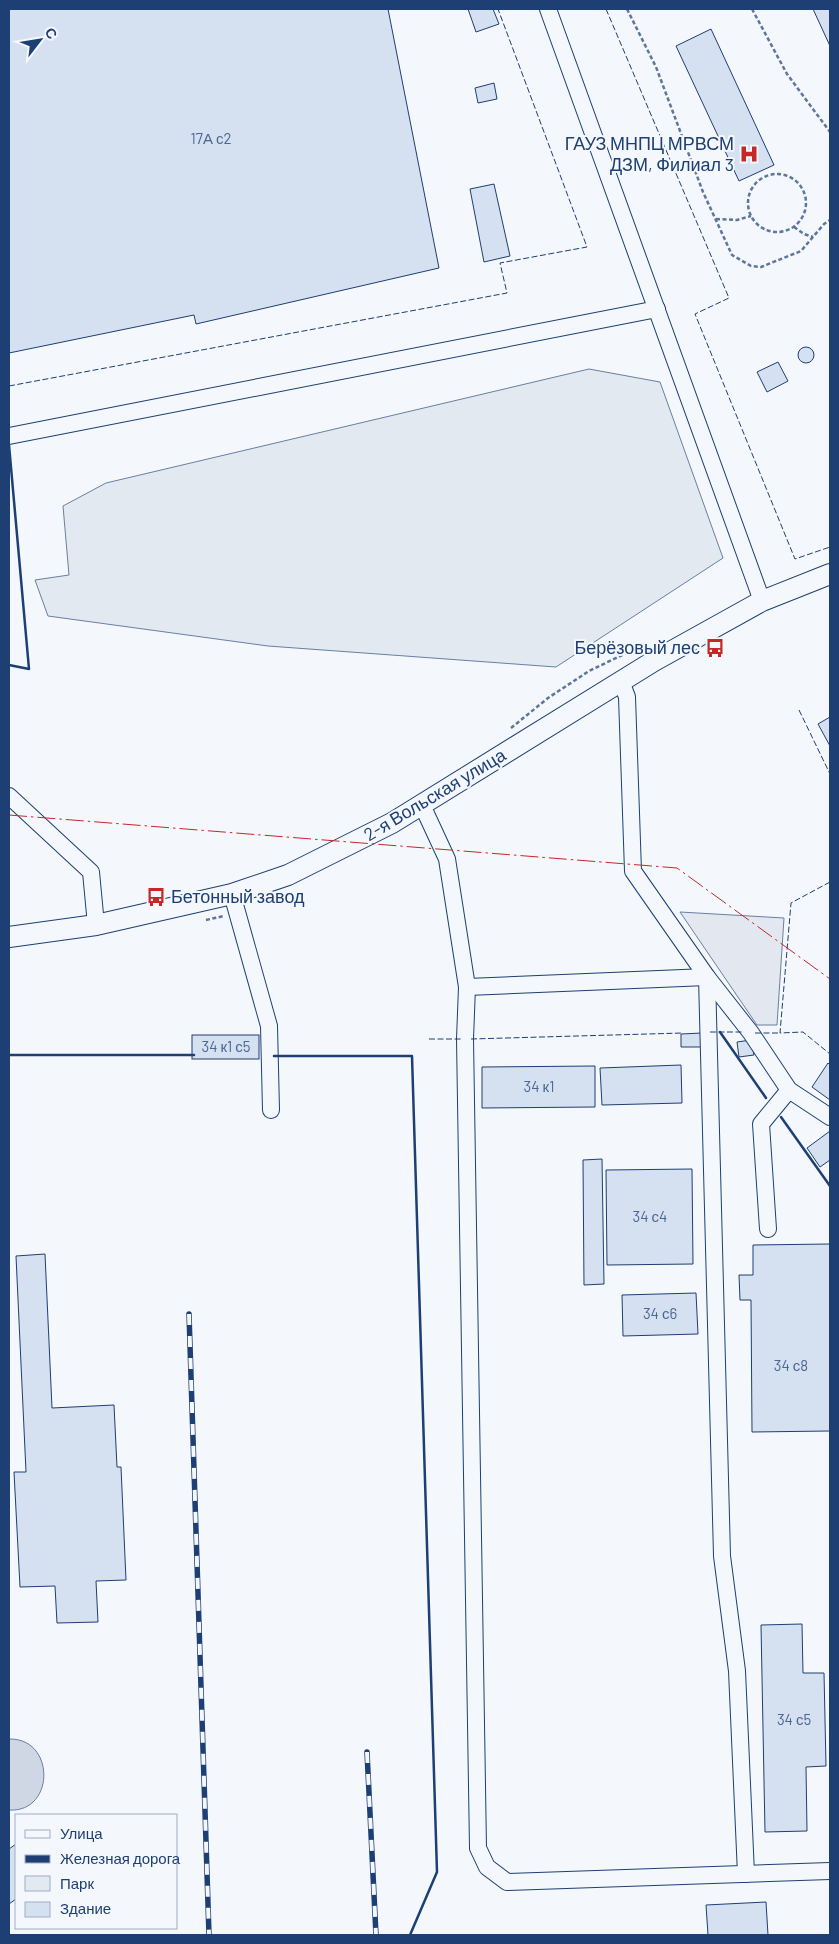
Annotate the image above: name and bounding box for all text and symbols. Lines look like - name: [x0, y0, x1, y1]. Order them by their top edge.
- north arrow: [15, 15, 65, 65]
- text: С: [42, 24, 61, 42]
- house number: 17А с2: [191, 129, 231, 147]
- place label: ГАУЗ МНПЦ МРВСМ ДЗМ, Филиал 3: [565, 132, 734, 175]
- hospital icon: ГАУЗ МНПЦ МРВСМ ДЗМ, Филиал 3: [738, 143, 760, 165]
- place label: Берёзовый лес: [574, 636, 700, 658]
- bus stop icon: Берёзовый лес: [704, 637, 726, 659]
- street label: 2-я Вольская улица: [360, 743, 510, 845]
- place label: Бетонный завод: [171, 885, 305, 907]
- bus stop icon: Бетонный завод: [145, 886, 167, 908]
- house number: 34 к1 с5: [201, 1037, 251, 1055]
- house number: 34 к1: [524, 1077, 554, 1095]
- house number: 34 с4: [633, 1207, 667, 1225]
- house number: 34 с6: [643, 1304, 677, 1322]
- house number: 34 с8: [774, 1356, 808, 1374]
- house number: 34 с5: [777, 1710, 811, 1728]
- legend: [15, 1814, 178, 1929]
- text: Улица: [60, 1824, 103, 1842]
- text: Железная дорога: [60, 1849, 181, 1867]
- text: Парк: [60, 1874, 94, 1892]
- text: Здание: [60, 1899, 111, 1917]

